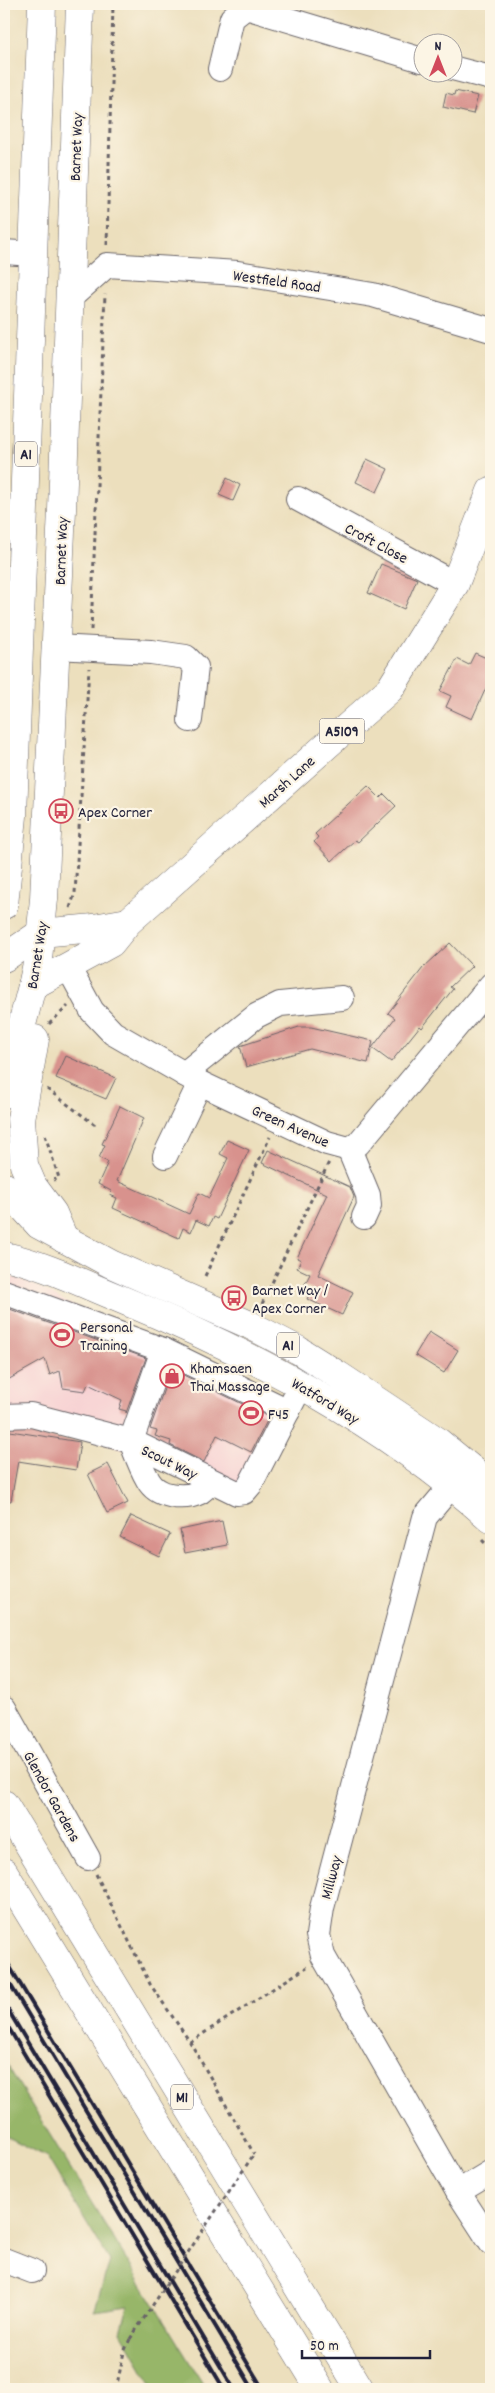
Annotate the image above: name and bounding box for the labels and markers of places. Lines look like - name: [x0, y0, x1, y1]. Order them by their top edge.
- bus stop icon: Apex Corner: [48, 798, 74, 824]
- place label: Apex Corner: [78, 802, 152, 825]
- place label: Barnet Way / Apex Corner: [252, 1280, 329, 1321]
- bus stop icon: Barnet Way / Apex Corner: [221, 1285, 247, 1311]
- place label: Personal Training: [80, 1317, 133, 1358]
- sports icon: Personal Training: [49, 1322, 75, 1348]
- place label: Khamsaen Thai Massage: [190, 1358, 270, 1399]
- shop icon: Khamsaen Thai Massage: [159, 1363, 185, 1389]
- sports icon: F45: [238, 1400, 264, 1426]
- place label: F45: [268, 1404, 289, 1427]

